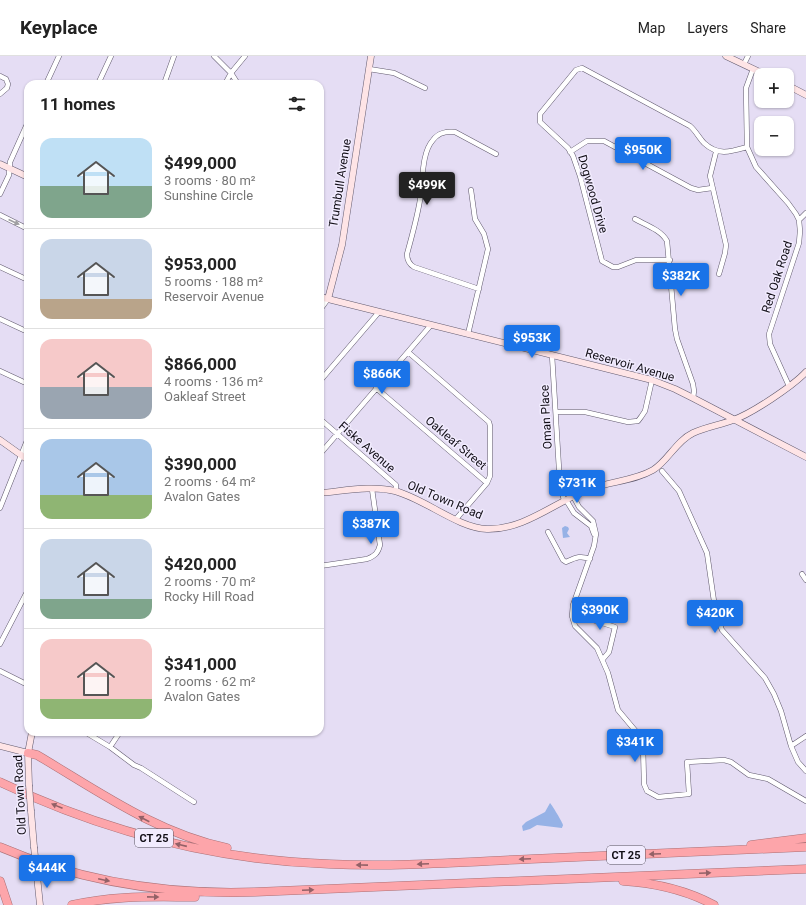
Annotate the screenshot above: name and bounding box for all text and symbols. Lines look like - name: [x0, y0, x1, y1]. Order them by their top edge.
- text: Keyplace: [20, 16, 98, 39]
- text: Map: [638, 20, 665, 36]
- text: Layers: [687, 20, 728, 36]
- text: Share: [750, 20, 786, 36]
- map controls: [754, 68, 794, 156]
- button: +: [754, 68, 794, 108]
- icon: filters: [286, 93, 308, 115]
- text: 11 homes: [40, 94, 116, 114]
- button: −: [754, 116, 794, 156]
- pin: $950K: [615, 137, 671, 171]
- street label: Trumbull Avenue: [326, 138, 354, 228]
- text: $950K: [624, 142, 662, 157]
- text: $499,000: [164, 153, 236, 173]
- street label: Dogwood Drive: [575, 153, 611, 235]
- icon: home: [72, 154, 120, 202]
- pin: $499K: [399, 172, 455, 206]
- text: 3 rooms · 80 m²: [164, 173, 256, 188]
- text: $499K: [408, 177, 446, 192]
- text: Sunshine Circle: [164, 188, 253, 203]
- one-way arrow: [8, 219, 20, 225]
- street label: Red Oak Road: [759, 239, 795, 315]
- text: $953,000: [164, 254, 236, 274]
- icon: home: [72, 255, 120, 303]
- pin: $382K: [653, 263, 709, 297]
- text: $382K: [662, 268, 700, 283]
- text: 5 rooms · 188 m²: [164, 274, 263, 289]
- text: Reservoir Avenue: [164, 289, 264, 304]
- pin: $953K: [504, 325, 560, 359]
- text: $953K: [513, 330, 551, 345]
- street label: Reservoir Avenue: [584, 346, 676, 384]
- text: $866,000: [164, 354, 236, 374]
- icon: home: [72, 355, 120, 403]
- pin: $866K: [354, 361, 410, 395]
- text: $866K: [363, 366, 401, 381]
- text: 4 rooms · 136 m²: [164, 374, 263, 389]
- street label: Oman Place: [537, 384, 555, 450]
- text: Oakleaf Street: [164, 389, 246, 404]
- street label: Oakleaf Street: [423, 413, 489, 473]
- street label: Fiske Avenue: [336, 419, 398, 475]
- text: $390,000: [164, 454, 236, 474]
- icon: home: [72, 455, 120, 503]
- pin: $731K: [549, 470, 605, 504]
- text: 2 rooms · 64 m²: [164, 474, 256, 489]
- text: $731K: [558, 475, 596, 490]
- street label: Old Town Road: [405, 478, 485, 522]
- text: Avalon Gates: [164, 489, 240, 504]
- pin: $387K: [343, 511, 399, 545]
- text: $387K: [352, 516, 390, 531]
- text: $420,000: [164, 554, 236, 574]
- icon: home: [72, 555, 120, 603]
- text: 2 rooms · 70 m²: [164, 574, 256, 589]
- text: Rocky Hill Road: [164, 589, 254, 604]
- pin: $390K: [572, 597, 628, 631]
- pin: $420K: [687, 600, 743, 634]
- text: $390K: [581, 602, 619, 617]
- text: $420K: [696, 605, 734, 620]
- text: $341,000: [164, 654, 236, 674]
- icon: home: [72, 655, 120, 703]
- text: 2 rooms · 62 m²: [164, 674, 256, 689]
- text: Avalon Gates: [164, 689, 240, 704]
- pin: $341K: [607, 729, 663, 763]
- text: $341K: [616, 734, 654, 749]
- street label: Old Town Road: [11, 755, 29, 835]
- one-way arrow: [50, 803, 62, 809]
- one-way arrow: [138, 815, 150, 822]
- road number: CT 25: [135, 829, 173, 847]
- one-way arrow: [175, 841, 187, 847]
- road number: CT 25: [607, 846, 645, 864]
- one-way arrow: [649, 850, 661, 857]
- pin: $444K: [19, 855, 75, 889]
- one-way arrow: [519, 856, 531, 863]
- text: $444K: [28, 860, 66, 875]
- one-way arrow: [417, 860, 429, 867]
- one-way arrow: [355, 862, 368, 868]
- one-way arrow: [699, 870, 712, 876]
- one-way arrow: [98, 877, 110, 883]
- one-way arrow: [302, 887, 315, 893]
- one-way arrow: [147, 893, 159, 900]

